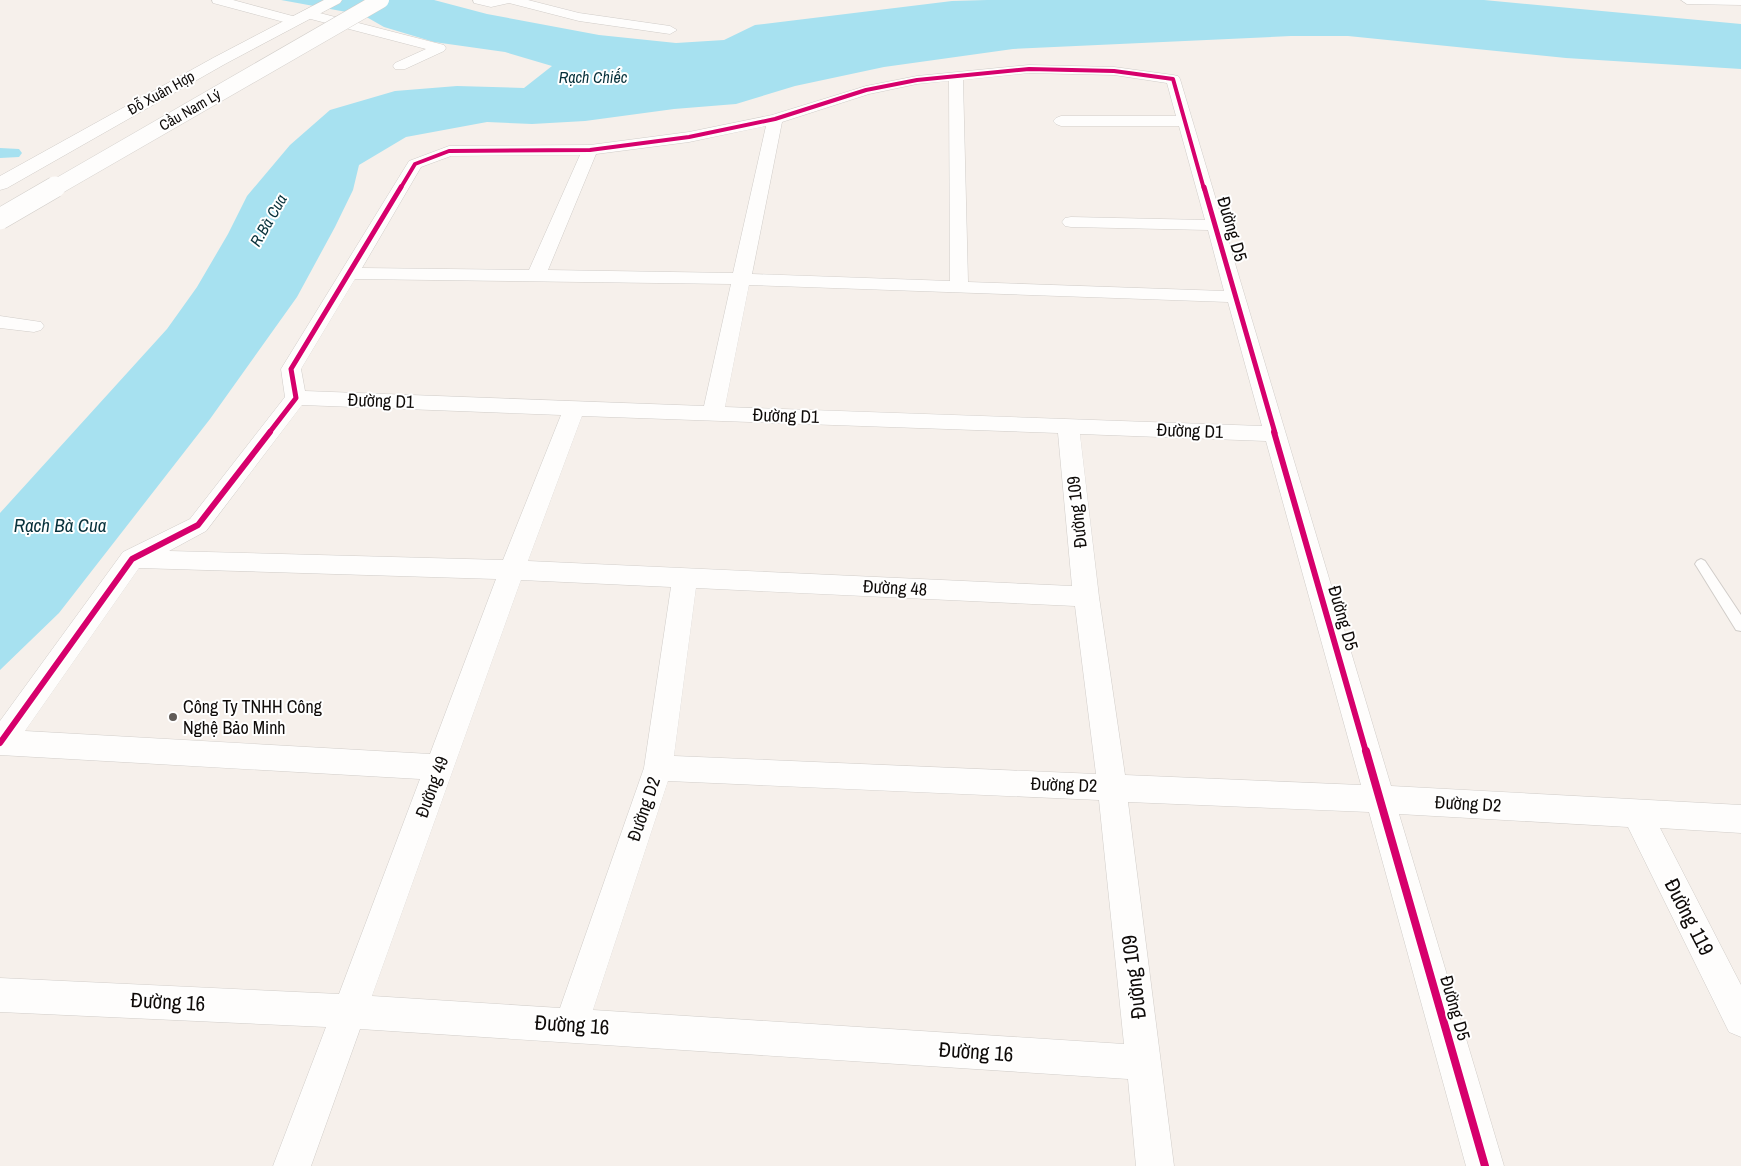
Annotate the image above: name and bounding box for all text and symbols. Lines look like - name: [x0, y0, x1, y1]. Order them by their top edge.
- street label: Đỗ Xuân Hợp: [123, 65, 198, 120]
- water label: Rạch Chiếc: [559, 66, 628, 88]
- street label: Cầu Nam Lý: [155, 83, 225, 136]
- water label: R.Bà Cua: [244, 190, 292, 250]
- street label: Đường D5: [1211, 193, 1254, 264]
- street label: Đường D1: [347, 387, 415, 414]
- street label: Đường D1: [752, 402, 820, 429]
- street label: Đường D1: [1156, 417, 1224, 444]
- street label: Đường 109: [1060, 475, 1093, 549]
- water label: Rạch Bà Cua: [14, 512, 107, 538]
- street label: Đường 48: [862, 573, 928, 602]
- street label: Đường D5: [1322, 582, 1365, 653]
- place label: Công Ty TNHH Công Nghệ Bảo Minh: [183, 694, 323, 740]
- marker: Công Ty TNHH Công Nghệ Bảo Minh: [167, 711, 179, 723]
- street label: Đường 49: [409, 752, 454, 821]
- street label: Đường D2: [1030, 771, 1098, 798]
- street label: Đường D2: [621, 773, 666, 844]
- street label: Đường D2: [1434, 789, 1502, 818]
- street label: Đường 119: [1658, 873, 1721, 960]
- street label: Đường 109: [1114, 933, 1153, 1021]
- street label: Đường D5: [1434, 972, 1477, 1043]
- street label: Đường 16: [130, 985, 206, 1018]
- street label: Đường 16: [534, 1007, 610, 1042]
- street label: Đường 16: [938, 1034, 1014, 1069]

